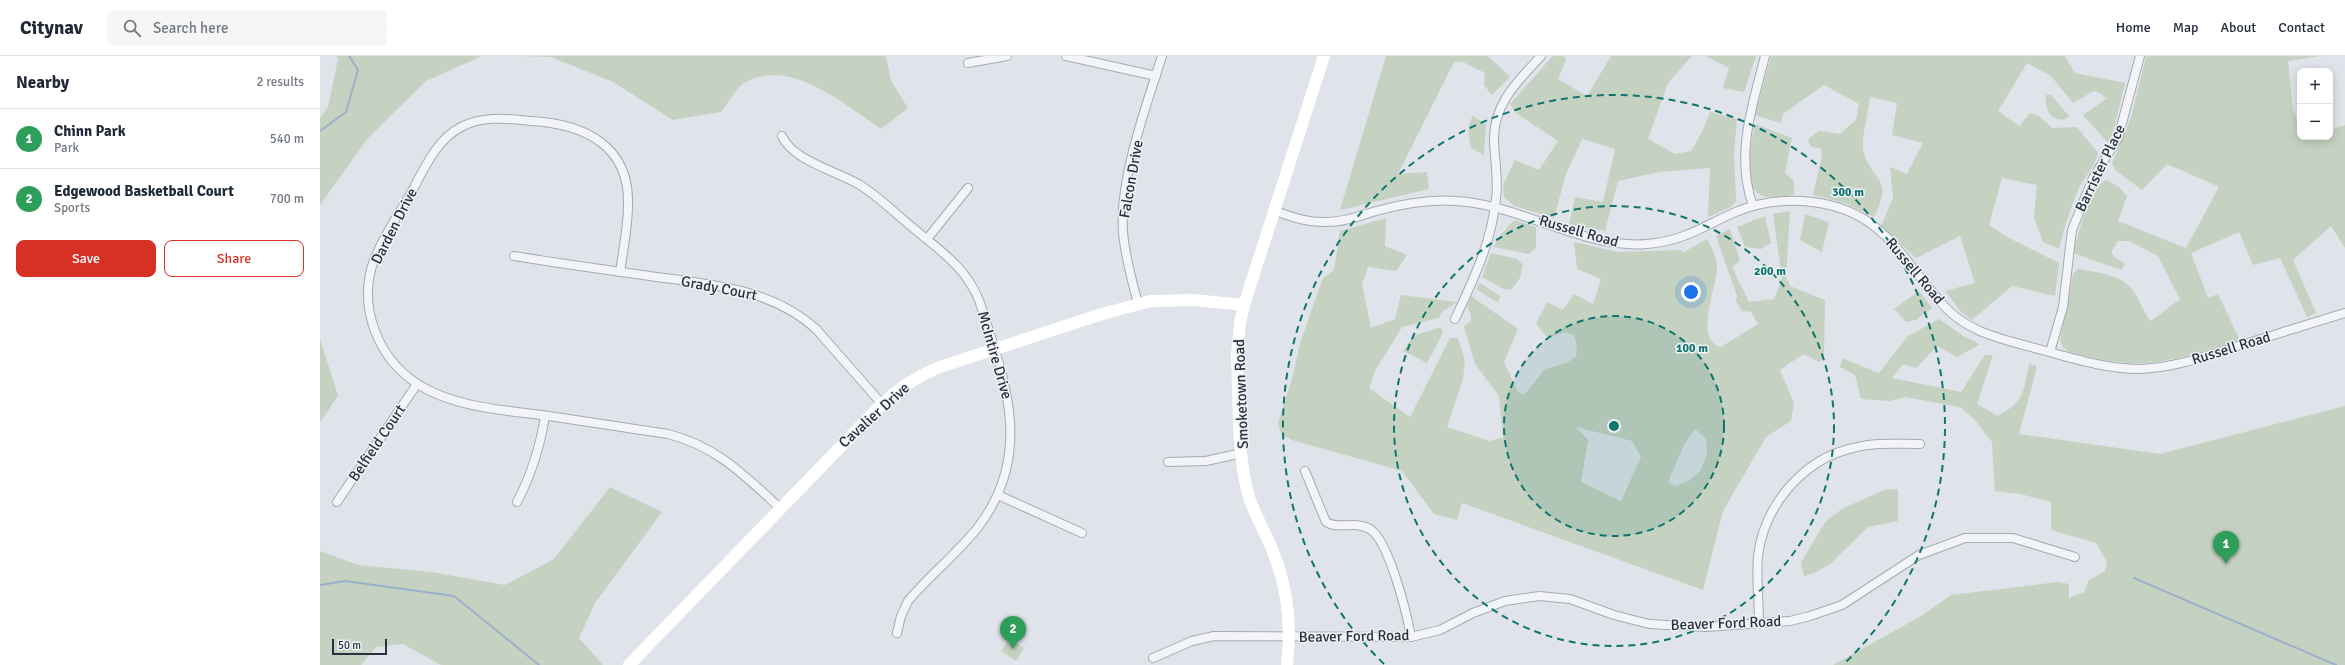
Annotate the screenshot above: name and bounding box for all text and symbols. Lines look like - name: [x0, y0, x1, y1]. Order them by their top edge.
- search box: [107, 10, 387, 46]
- text: Citynav: [20, 16, 83, 40]
- icon: search: [121, 17, 143, 39]
- text: Search here: [153, 19, 229, 37]
- text: Home: [2116, 19, 2151, 36]
- text: Map: [2173, 19, 2198, 36]
- text: About: [2220, 19, 2256, 36]
- text: Contact: [2278, 19, 2325, 36]
- map controls: [2297, 68, 2333, 140]
- button: +: [2297, 68, 2333, 104]
- text: Nearby: [16, 72, 69, 93]
- text: 2 results: [256, 74, 304, 90]
- button: −: [2297, 104, 2333, 140]
- street label: Barrister Place: [2071, 121, 2129, 215]
- text: Chinn Park: [54, 122, 125, 140]
- text: 1: [25, 131, 33, 147]
- text: 540 m: [270, 131, 304, 147]
- street label: Falcon Drive: [1115, 139, 1147, 219]
- text: Park: [54, 140, 79, 156]
- text: Edgewood Basketball Court: [54, 182, 234, 200]
- street label: Darden Drive: [367, 185, 421, 267]
- text: 300 m: [1832, 185, 1864, 200]
- text: 2: [25, 191, 33, 207]
- text: 700 m: [270, 191, 304, 207]
- text: Sports: [54, 200, 90, 216]
- street label: Russell Road: [1537, 211, 1621, 251]
- street label: Russell Road: [1882, 234, 1948, 308]
- button: Save: [16, 240, 156, 277]
- button: Share: [164, 240, 304, 277]
- text: 200 m: [1754, 264, 1786, 279]
- street label: Grady Court: [680, 272, 758, 304]
- your location: [1681, 282, 1701, 302]
- street label: McIntire Drive: [974, 309, 1016, 401]
- street label: Russell Road: [2189, 327, 2273, 369]
- street label: Smoketown Road: [1230, 339, 1252, 449]
- text: 100 m: [1676, 341, 1708, 356]
- street label: Cavalier Drive: [835, 379, 913, 451]
- street label: Belfield Court: [345, 401, 409, 485]
- centre of rings: [1607, 419, 1621, 433]
- pin: 1: [2213, 531, 2239, 564]
- street label: Beaver Ford Road: [1670, 612, 1782, 634]
- pin: 2: [1000, 616, 1026, 649]
- street label: Beaver Ford Road: [1298, 626, 1410, 646]
- scale bar: [332, 637, 387, 656]
- text: 50 m: [338, 639, 361, 652]

